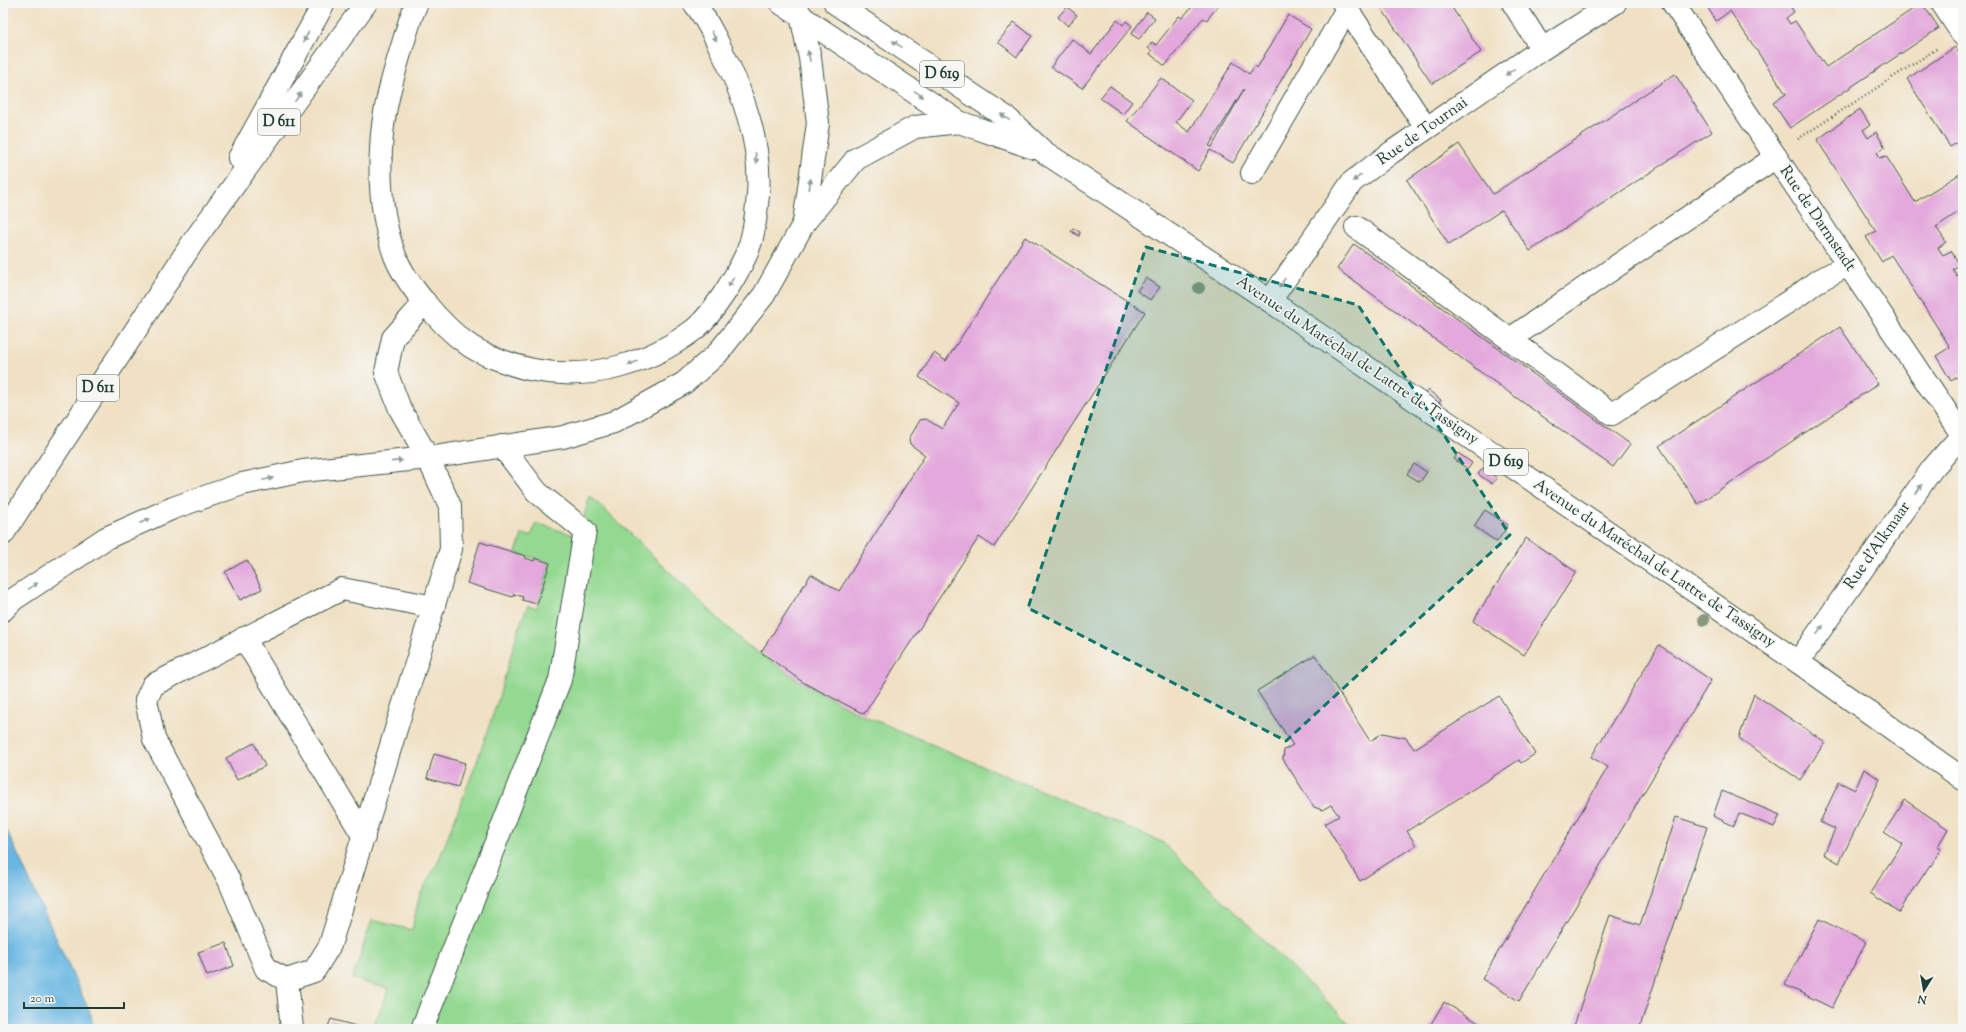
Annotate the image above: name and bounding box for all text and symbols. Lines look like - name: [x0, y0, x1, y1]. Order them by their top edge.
- one-way arrow: [711, 30, 717, 42]
- one-way arrow: [302, 31, 309, 43]
- one-way arrow: [892, 40, 902, 48]
- one-way arrow: [806, 49, 812, 62]
- road number: D 619: [920, 61, 964, 87]
- one-way arrow: [1505, 68, 1516, 76]
- one-way arrow: [294, 91, 302, 102]
- one-way arrow: [913, 91, 924, 98]
- street label: Rue de Tournai: [1373, 92, 1473, 172]
- road number: D 611: [258, 109, 300, 135]
- one-way arrow: [999, 113, 1010, 121]
- one-way arrow: [753, 152, 759, 164]
- street label: Rue de Darmstadt: [1773, 162, 1861, 277]
- one-way arrow: [1352, 173, 1363, 182]
- one-way arrow: [807, 178, 813, 190]
- street label: Avenue du Maréchal de Lattre de Tassigny: [1231, 271, 1483, 451]
- one-way arrow: [727, 276, 734, 288]
- one-way arrow: [1278, 278, 1286, 289]
- one-way arrow: [626, 360, 638, 366]
- road number: D 611: [77, 375, 119, 401]
- road number: D 619: [1484, 449, 1528, 475]
- one-way arrow: [391, 458, 403, 464]
- street label: Avenue du Maréchal de Lattre de Tassigny: [1528, 474, 1780, 654]
- one-way arrow: [262, 475, 274, 481]
- one-way arrow: [1915, 483, 1923, 494]
- street label: Rue d'Alkmaar: [1839, 497, 1917, 595]
- one-way arrow: [140, 517, 152, 523]
- one-way arrow: [28, 582, 39, 590]
- one-way arrow: [1816, 624, 1824, 635]
- north arrow: [1904, 970, 1944, 1010]
- scale bar: [24, 984, 124, 1010]
- text: 20 m: [30, 990, 55, 1008]
- text: N: [1916, 990, 1929, 1008]

